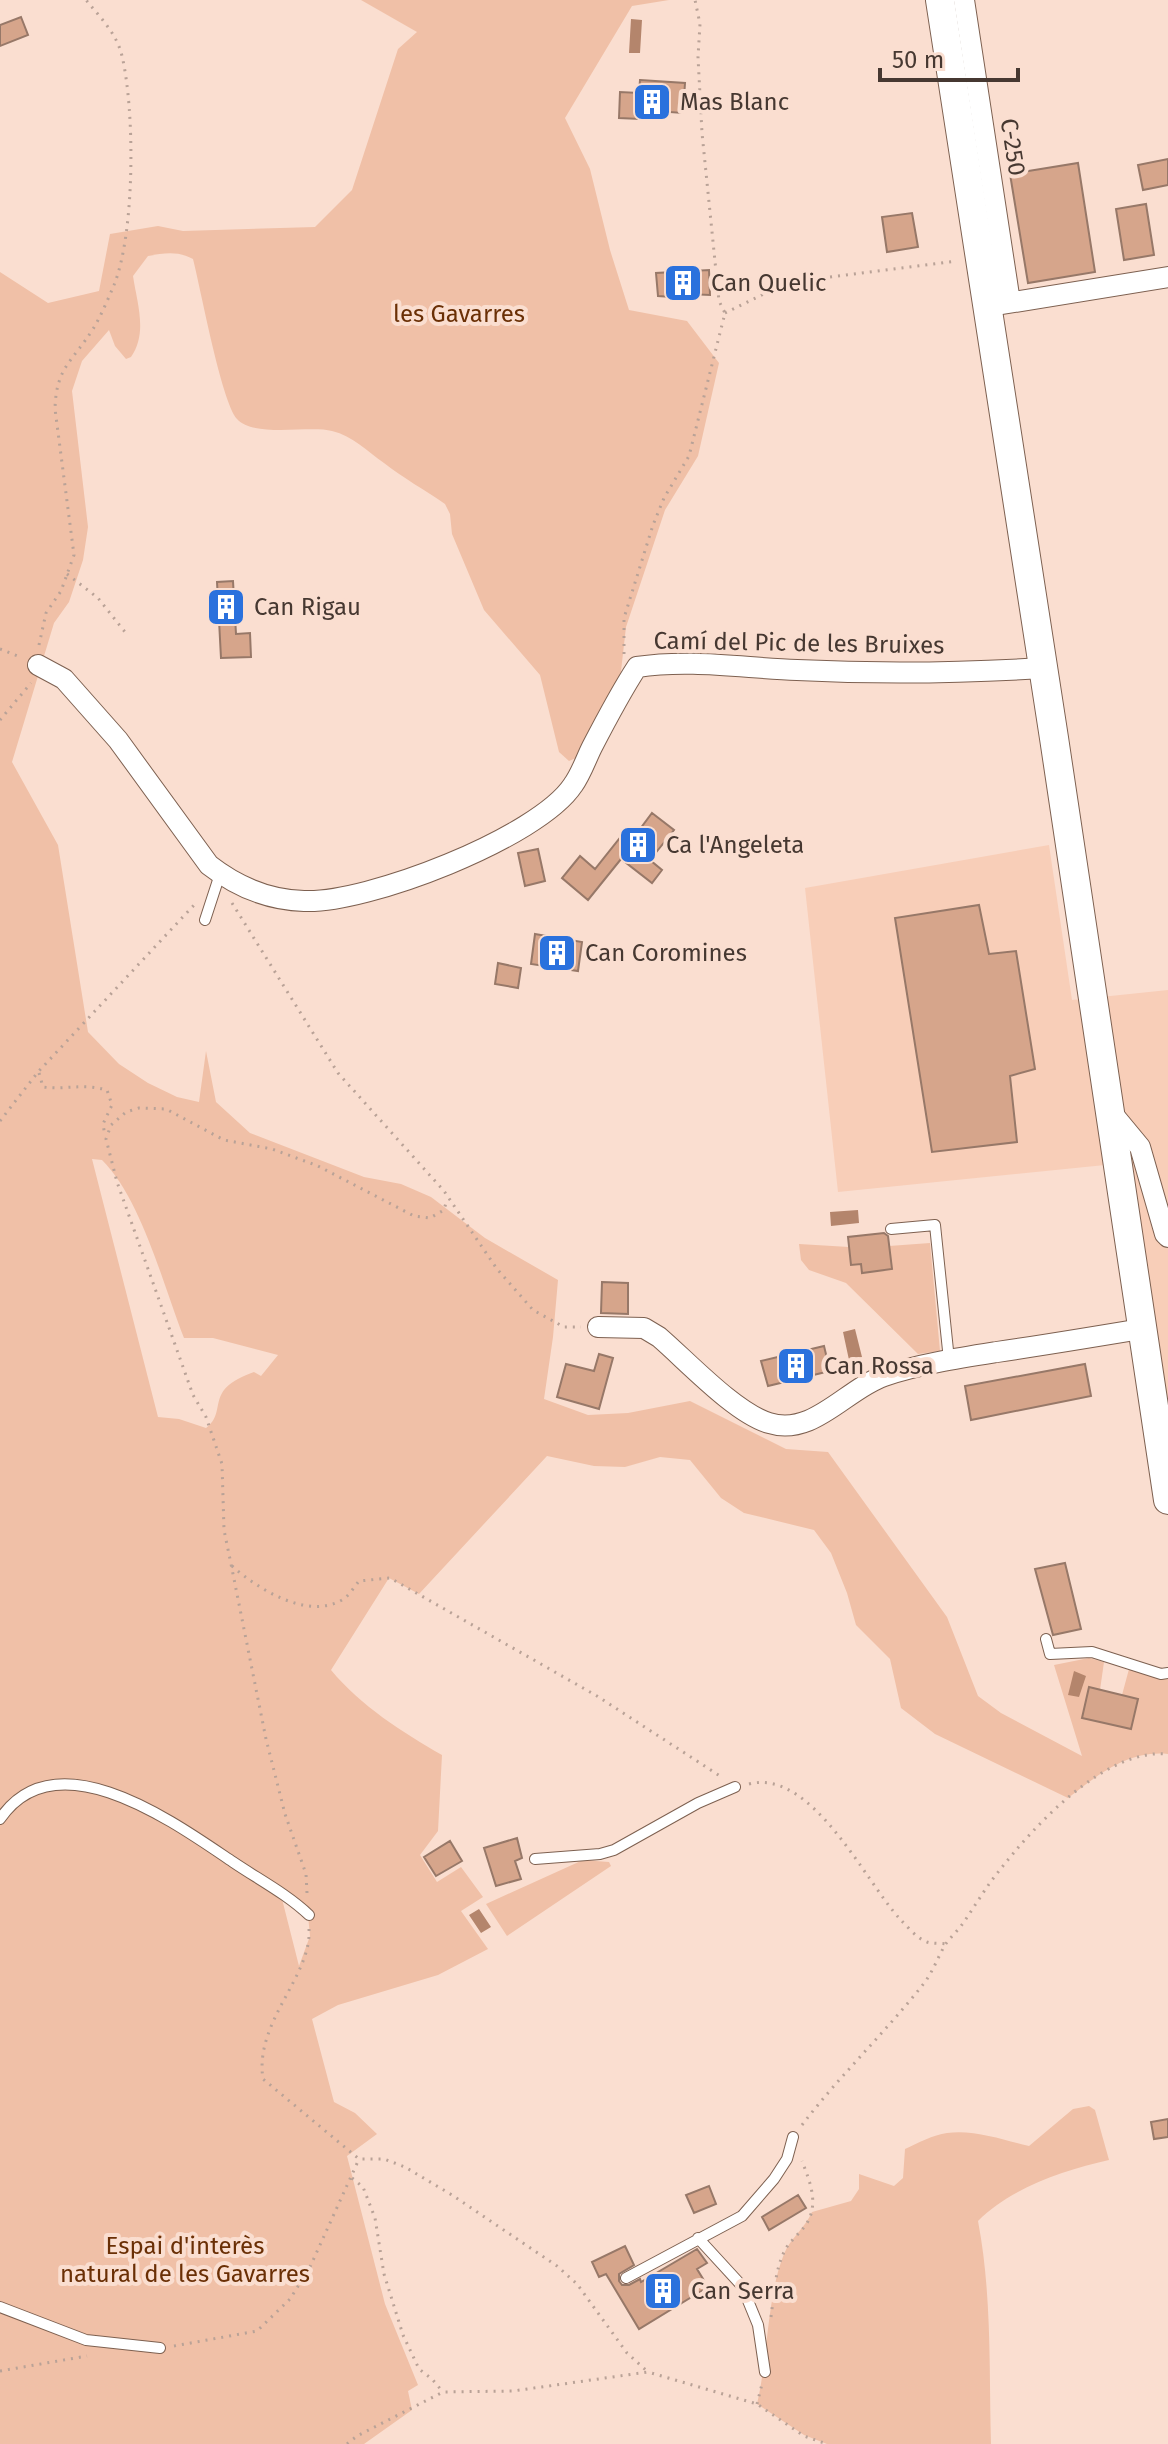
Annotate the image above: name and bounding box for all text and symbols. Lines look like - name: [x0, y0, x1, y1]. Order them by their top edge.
- scale bar: [880, 32, 1018, 82]
- text: 50 m: [892, 46, 944, 74]
- building icon: Mas Blanc: [631, 81, 673, 123]
- place label: Mas Blanc: [680, 88, 789, 116]
- street label: C-250: [995, 116, 1031, 178]
- building icon: Can Quelic: [662, 262, 704, 304]
- place label: Can Quelic: [711, 269, 827, 297]
- park label: les Gavarres: [393, 300, 525, 328]
- building icon: Can Rigau: [205, 586, 247, 628]
- place label: Can Rigau: [254, 593, 361, 621]
- street label: Camí del Pic de les Bruixes: [653, 626, 945, 660]
- building icon: Ca l'Angeleta: [617, 824, 659, 866]
- place label: Ca l'Angeleta: [666, 831, 804, 859]
- building icon: Can Coromines: [536, 932, 578, 974]
- place label: Can Coromines: [585, 939, 747, 967]
- building icon: Can Rossa: [775, 1345, 817, 1387]
- place label: Can Rossa: [824, 1352, 934, 1380]
- park label: Espai d'interès natural de les Gavarres: [60, 2232, 310, 2288]
- building icon: Can Serra: [642, 2270, 684, 2312]
- place label: Can Serra: [691, 2277, 795, 2305]

